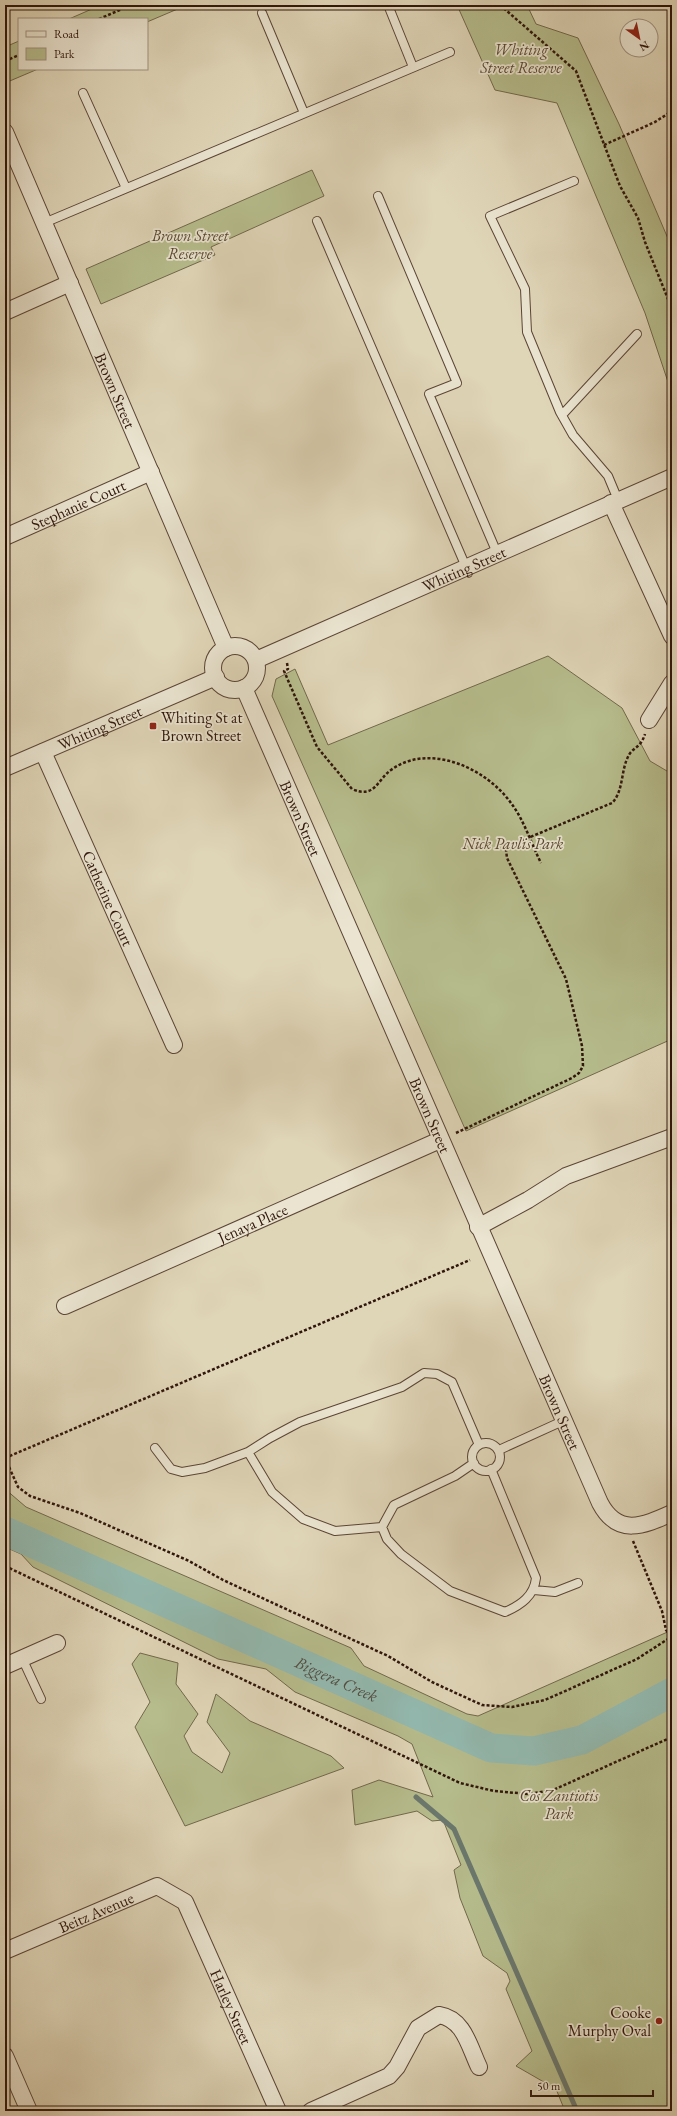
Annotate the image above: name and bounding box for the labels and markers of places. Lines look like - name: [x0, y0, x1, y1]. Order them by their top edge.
- place label: Whiting St at Brown Street: [161, 707, 242, 746]
- marker: Whiting St at Brown Street: [148, 721, 158, 731]
- place label: Cooke Murphy Oval: [568, 2002, 651, 2041]
- marker: Cooke Murphy Oval: [654, 2016, 664, 2026]

